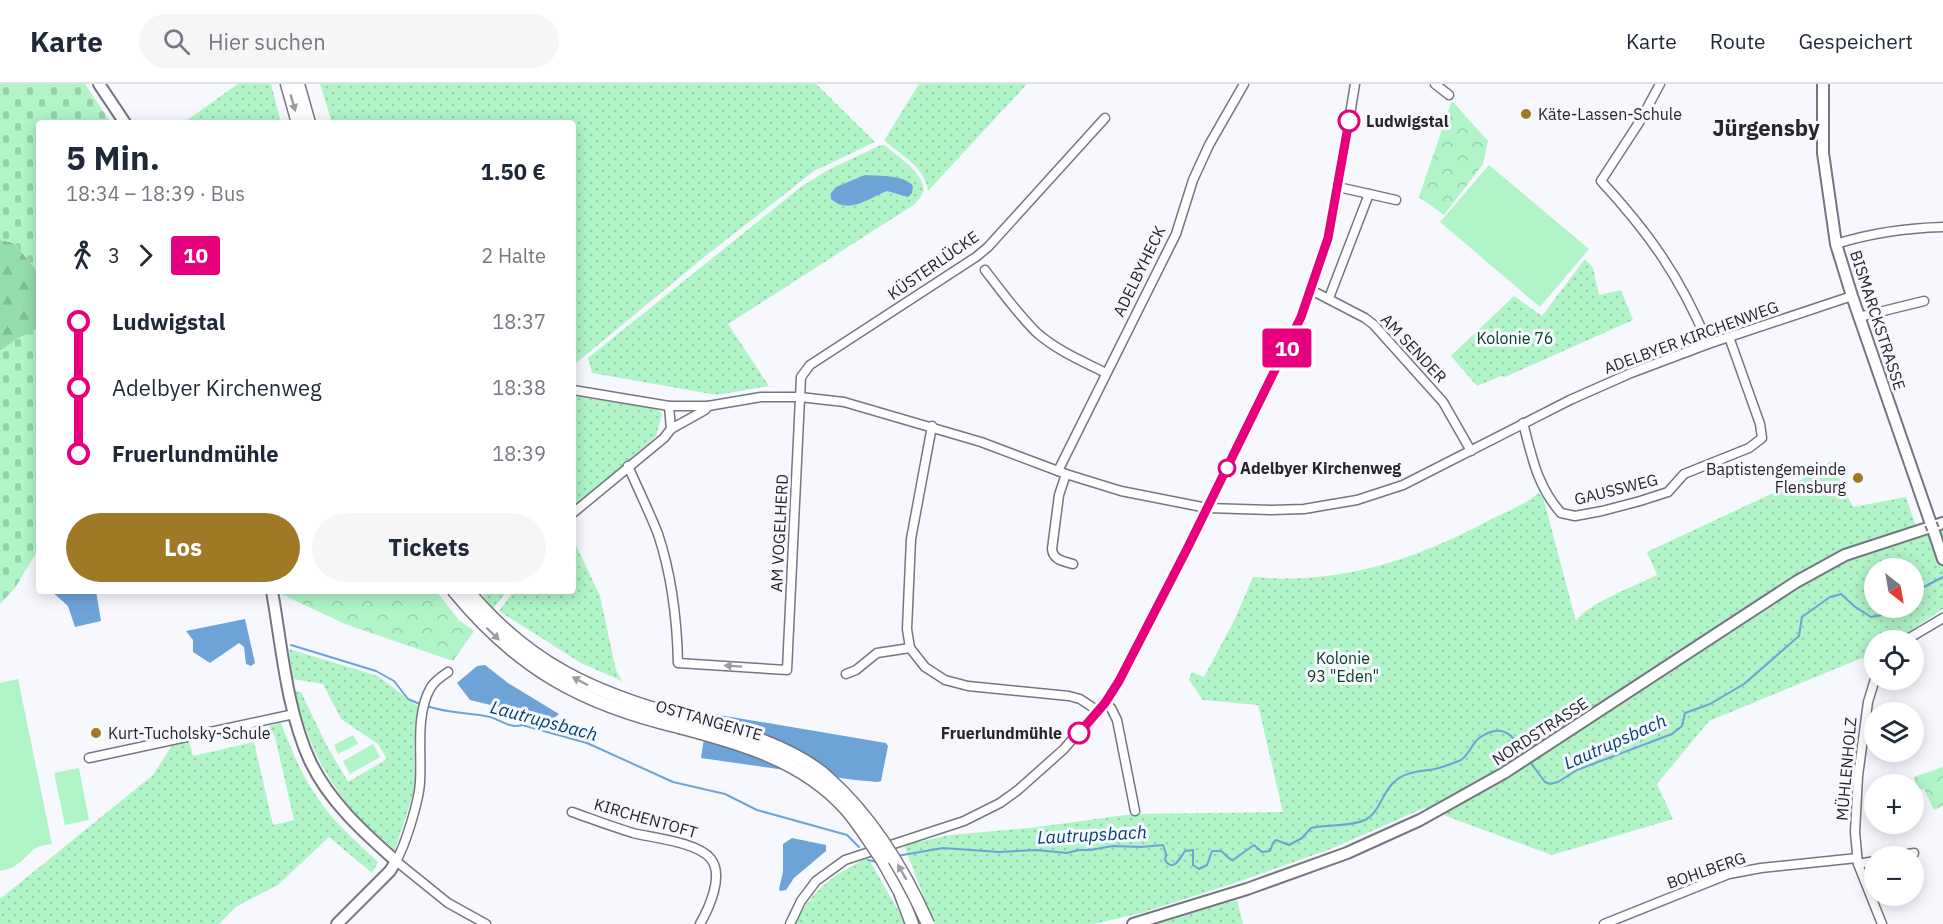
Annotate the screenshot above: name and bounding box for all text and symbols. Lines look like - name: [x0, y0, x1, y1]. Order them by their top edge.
- search box: [139, 14, 559, 68]
- text: Karte: [30, 23, 103, 60]
- icon: search: [160, 25, 193, 58]
- text: Hier suchen: [208, 27, 326, 56]
- text: Karte: [1626, 27, 1677, 55]
- text: Route: [1710, 27, 1766, 55]
- text: Gespeichert: [1799, 27, 1913, 55]
- one-way arrow: [289, 94, 298, 112]
- place label: Käte-Lassen-Schule: [1538, 104, 1682, 124]
- marker: Käte-Lassen-Schule: [1519, 107, 1533, 121]
- marker: Ludwigstal: [1338, 110, 1360, 132]
- place label: Ludwigstal: [1366, 111, 1449, 131]
- district label: Jürgensby: [1712, 113, 1820, 142]
- text: 5 Min.: [66, 136, 160, 179]
- text: 1.50 €: [481, 157, 546, 186]
- text: 18:34 – 18:39 · Bus: [66, 180, 245, 207]
- street label: ADELBYHECK: [1108, 222, 1170, 320]
- street label: KÜSTERLÜCKE: [884, 226, 982, 304]
- icon: walk: [66, 239, 99, 272]
- icon: forward: [129, 239, 162, 272]
- text: 10: [183, 241, 208, 269]
- text: 3: [108, 242, 120, 269]
- text: 2 Halte: [481, 242, 546, 269]
- street label: BISMARCKSTRASSE: [1846, 247, 1910, 393]
- street label: ADELBYER KIRCHENWEG: [1601, 296, 1781, 378]
- text: Ludwigstal: [112, 307, 226, 336]
- text: 18:37: [492, 308, 546, 335]
- street label: AM SENDER: [1377, 309, 1451, 387]
- line badge: 10: [1260, 328, 1314, 368]
- park label: Kolonie 76: [1477, 328, 1553, 348]
- text: 10: [1274, 334, 1300, 362]
- text: Adelbyer Kirchenweg: [112, 373, 322, 402]
- text: 18:38: [492, 374, 546, 401]
- text: Fruerlundmühle: [112, 439, 279, 468]
- text: 18:39: [492, 440, 546, 467]
- place label: Adelbyer Kirchenweg: [1240, 458, 1401, 478]
- marker: Adelbyer Kirchenweg: [1218, 459, 1236, 477]
- place label: Baptistengemeinde Flensburg: [1706, 459, 1847, 497]
- street label: GAUSSWEG: [1572, 469, 1660, 509]
- marker: Baptistengemeinde Flensburg: [1851, 471, 1865, 485]
- street label: AM VOGELHERD: [766, 474, 792, 592]
- button: Los: [66, 513, 300, 582]
- button: Tickets: [312, 513, 546, 582]
- north arrow: [1864, 558, 1924, 618]
- map controls: [1864, 558, 1924, 906]
- one-way arrow: [486, 627, 501, 641]
- button: locate: [1864, 630, 1924, 690]
- park label: Kolonie 93 "Eden": [1307, 648, 1379, 686]
- one-way arrow: [723, 661, 742, 671]
- one-way arrow: [572, 676, 589, 686]
- street label: NORDSTRASSE: [1488, 693, 1592, 769]
- water label: Lautrupsbach: [488, 695, 600, 746]
- street label: OSTTANGENTE: [653, 695, 765, 745]
- button: layers: [1864, 702, 1924, 762]
- water label: Lautrupsbach: [1560, 709, 1670, 774]
- street label: MÜHLENHOLZ: [1832, 716, 1860, 822]
- marker: Fruerlundmühle: [1068, 722, 1090, 744]
- place label: Kurt-Tucholsky-Schule: [108, 723, 271, 743]
- place label: Fruerlundmühle: [941, 723, 1062, 743]
- marker: Kurt-Tucholsky-Schule: [89, 726, 103, 740]
- button: +: [1864, 774, 1924, 834]
- street label: KIRCHENTOFT: [592, 794, 700, 842]
- water label: Lautrupsbach: [1036, 820, 1148, 849]
- button: −: [1864, 846, 1924, 906]
- street label: BOHLBERG: [1664, 847, 1748, 893]
- one-way arrow: [897, 863, 907, 880]

